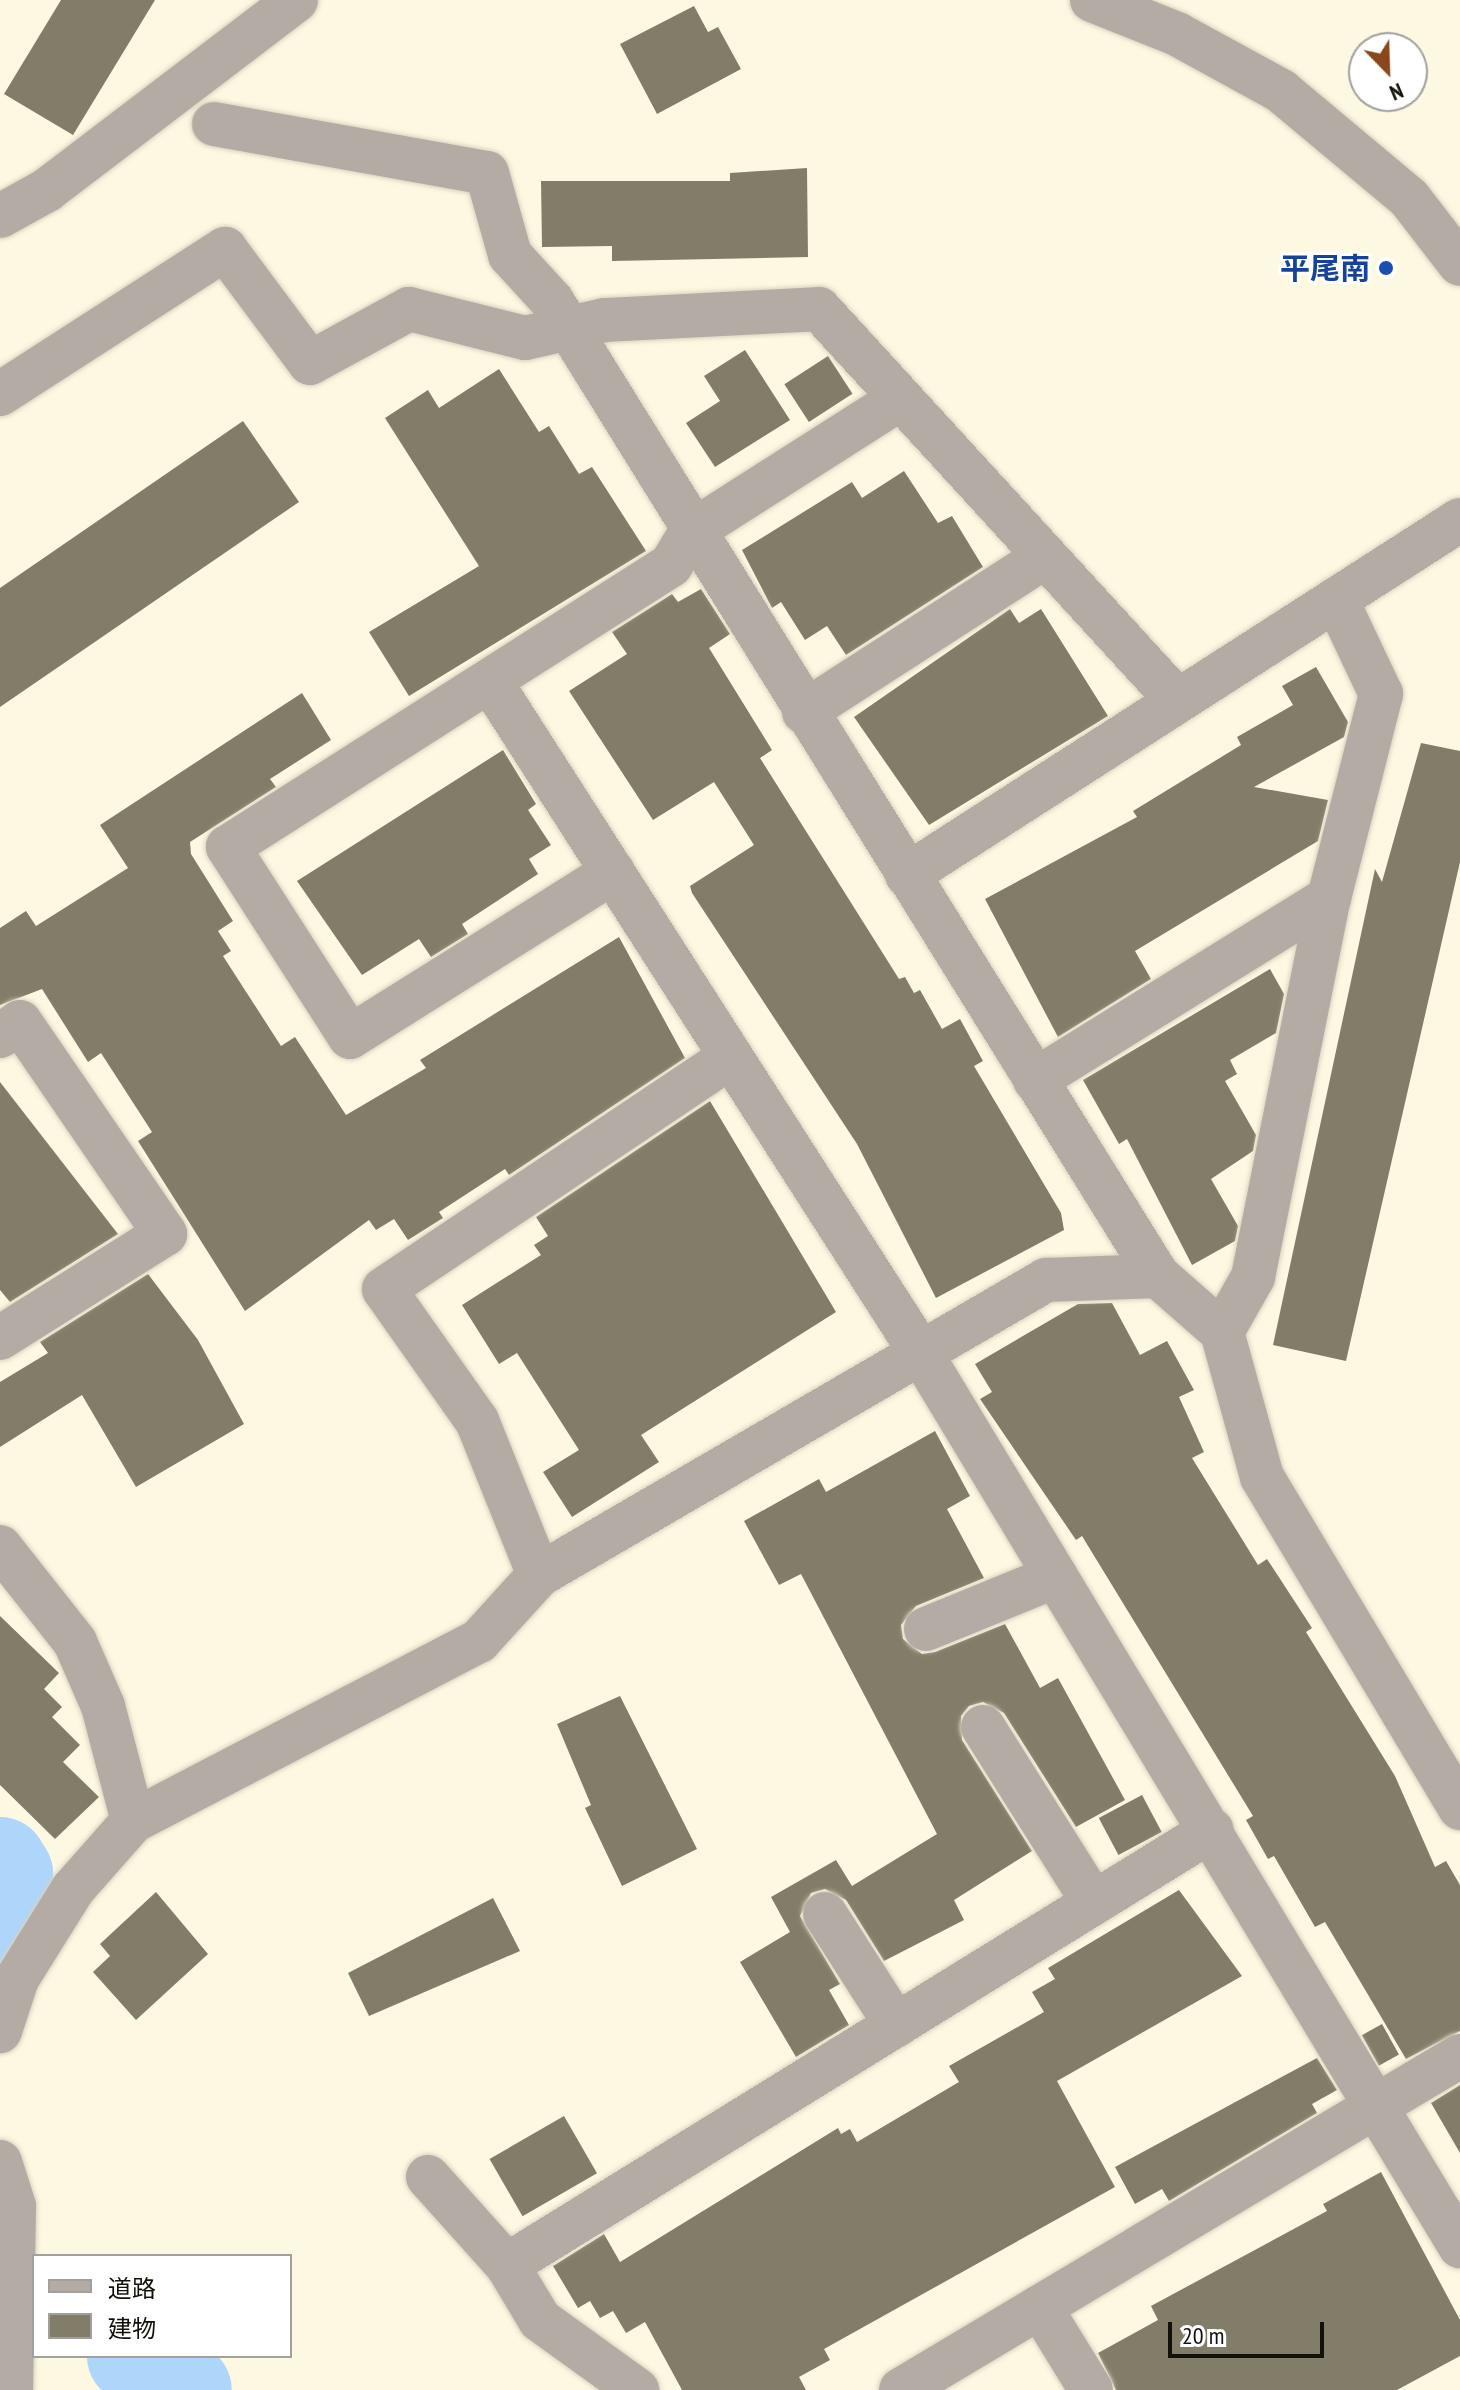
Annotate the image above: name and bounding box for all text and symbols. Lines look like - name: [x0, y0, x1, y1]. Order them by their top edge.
- north arrow: [1348, 32, 1428, 112]
- text: N: [1386, 77, 1408, 107]
- place label: 平尾南: [1280, 250, 1370, 286]
- marker: 平尾南: [1377, 259, 1395, 277]
- legend: [32, 2254, 292, 2358]
- text: 道路: [108, 2273, 156, 2304]
- scale bar: [1172, 2306, 1328, 2356]
- text: 建物: [108, 2313, 156, 2344]
- text: 20 m: [1182, 2320, 1224, 2351]

